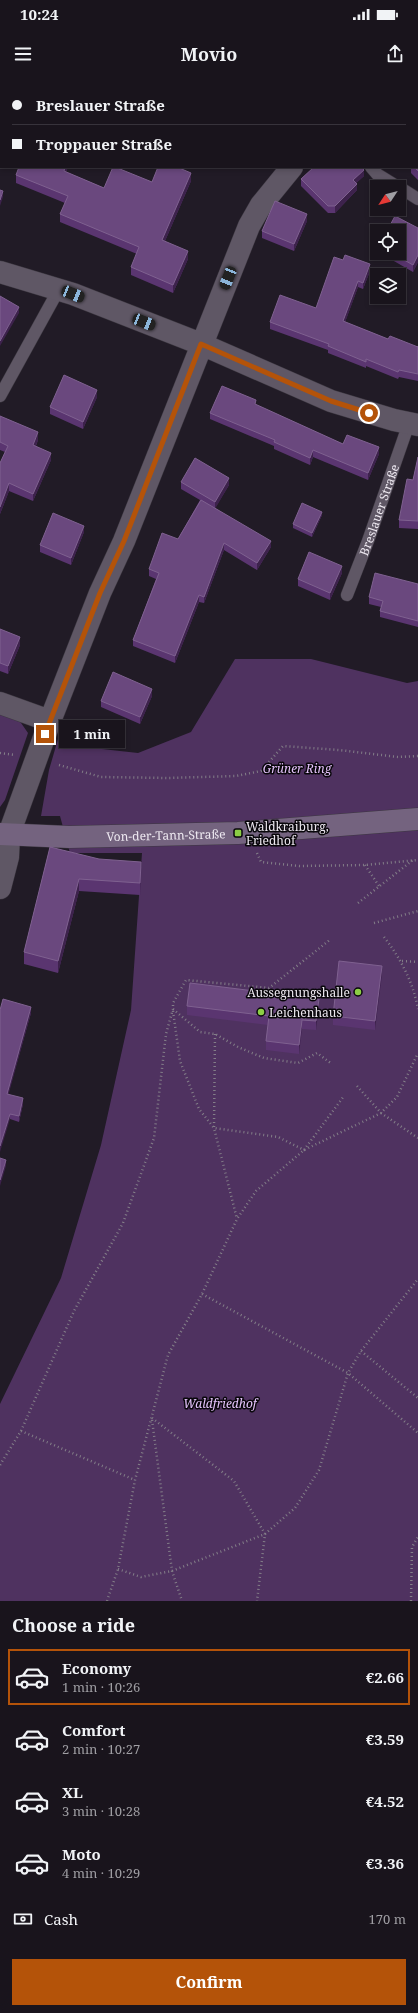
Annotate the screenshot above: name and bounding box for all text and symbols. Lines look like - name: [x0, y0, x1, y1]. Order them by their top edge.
- text: 10:24: [20, 4, 58, 24]
- text: Movio: [181, 42, 237, 66]
- icon: menu: [12, 43, 34, 65]
- icon: share: [384, 43, 406, 65]
- text: Breslauer Straße: [36, 95, 165, 115]
- text: Troppauer Straße: [36, 134, 172, 154]
- north arrow: [370, 180, 406, 216]
- map controls: [370, 180, 406, 304]
- button: locate: [370, 224, 406, 260]
- car: [218, 265, 238, 291]
- button: layers: [370, 268, 406, 304]
- car: [60, 284, 86, 304]
- car: [131, 312, 157, 332]
- route start: [360, 404, 378, 422]
- street label: Breslauer Straße: [355, 462, 403, 558]
- callout: 1 min: [59, 720, 125, 748]
- route end: [36, 725, 54, 743]
- text: 1 min: [74, 725, 110, 743]
- park label: Grüner Ring: [263, 760, 333, 777]
- place label: Waldkraiburg, Friedhof: [246, 818, 329, 849]
- street label: Von-der-Tann-Straße: [106, 825, 226, 845]
- marker: Waldkraiburg, Friedhof: [233, 828, 243, 838]
- place label: Aussegnungshalle: [247, 984, 350, 1001]
- marker: Aussegnungshalle: [353, 987, 363, 997]
- place label: Leichenhaus: [269, 1004, 342, 1021]
- marker: Leichenhaus: [256, 1007, 266, 1017]
- park label: Waldfriedhof: [183, 1395, 259, 1412]
- text: Choose a ride: [12, 1613, 135, 1637]
- text: Economy: [62, 1658, 131, 1678]
- icon: car: [14, 1659, 50, 1695]
- text: €2.66: [366, 1667, 404, 1687]
- text: 1 min · 10:26: [62, 1678, 140, 1696]
- text: Comfort: [62, 1720, 125, 1740]
- icon: car: [14, 1721, 50, 1757]
- text: €3.59: [366, 1729, 404, 1749]
- text: 2 min · 10:27: [62, 1740, 140, 1758]
- text: XL: [62, 1782, 83, 1802]
- icon: car: [14, 1783, 50, 1819]
- text: €4.52: [366, 1791, 404, 1811]
- text: 3 min · 10:28: [62, 1802, 140, 1820]
- text: Moto: [62, 1844, 101, 1864]
- icon: car: [14, 1845, 50, 1881]
- text: €3.36: [366, 1853, 404, 1873]
- text: 4 min · 10:29: [62, 1864, 140, 1882]
- icon: cash: [12, 1908, 34, 1930]
- text: Cash: [44, 1909, 78, 1929]
- text: 170 m: [369, 1910, 406, 1928]
- button: Confirm: [12, 1959, 406, 2005]

